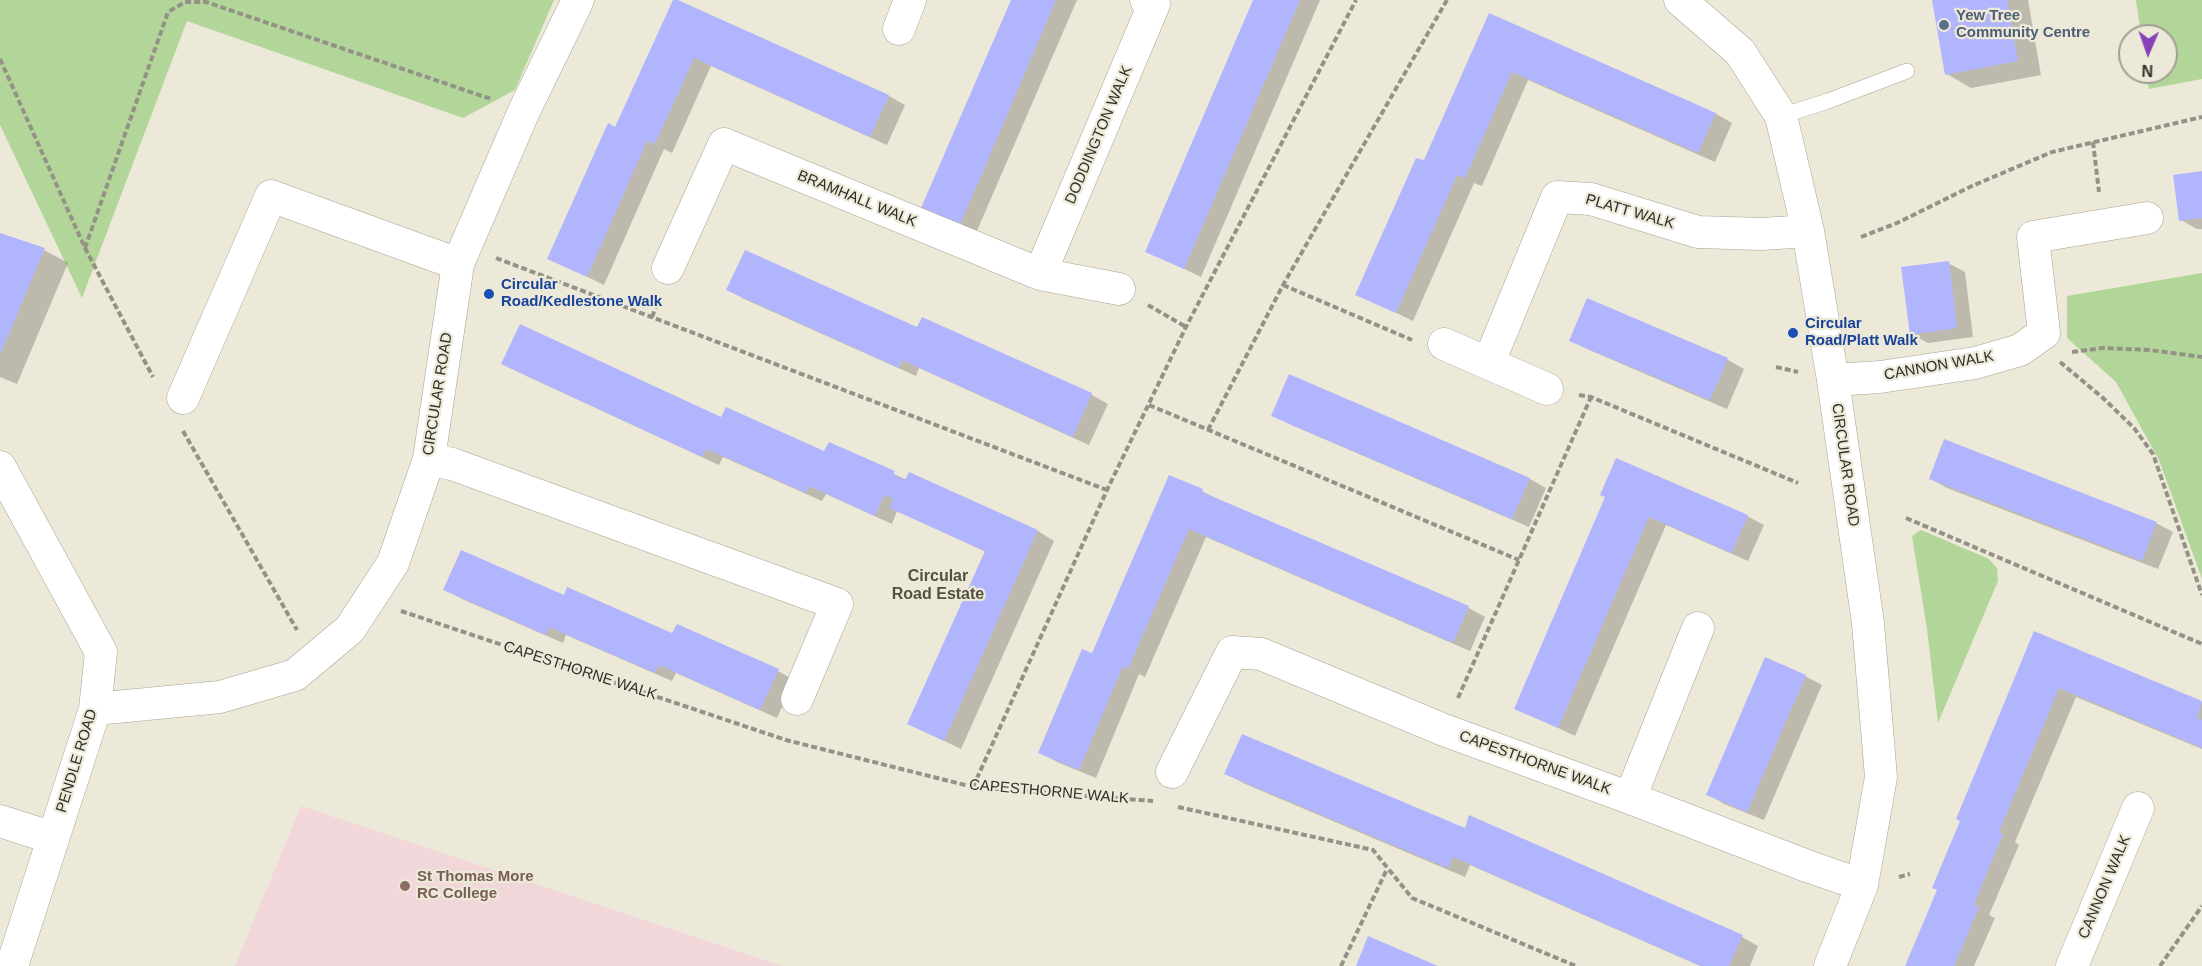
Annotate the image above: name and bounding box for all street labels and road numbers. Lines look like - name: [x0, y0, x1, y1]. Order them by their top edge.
- street label: DODDINGTON WALK: [1062, 63, 1136, 207]
- street label: BRAMHALL WALK: [795, 167, 919, 231]
- street label: PLATT WALK: [1583, 191, 1677, 233]
- street label: CIRCULAR ROAD: [419, 331, 457, 457]
- street label: CANNON WALK: [1883, 347, 1995, 385]
- street label: CIRCULAR ROAD: [1827, 402, 1863, 528]
- street label: CAPESTHORNE WALK: [501, 638, 659, 704]
- street label: PENDLE ROAD: [53, 707, 101, 815]
- street label: CAPESTHORNE WALK: [1457, 727, 1613, 799]
- street label: CAPESTHORNE WALK: [968, 776, 1130, 808]
- street label: CANNON WALK: [2075, 832, 2135, 942]

